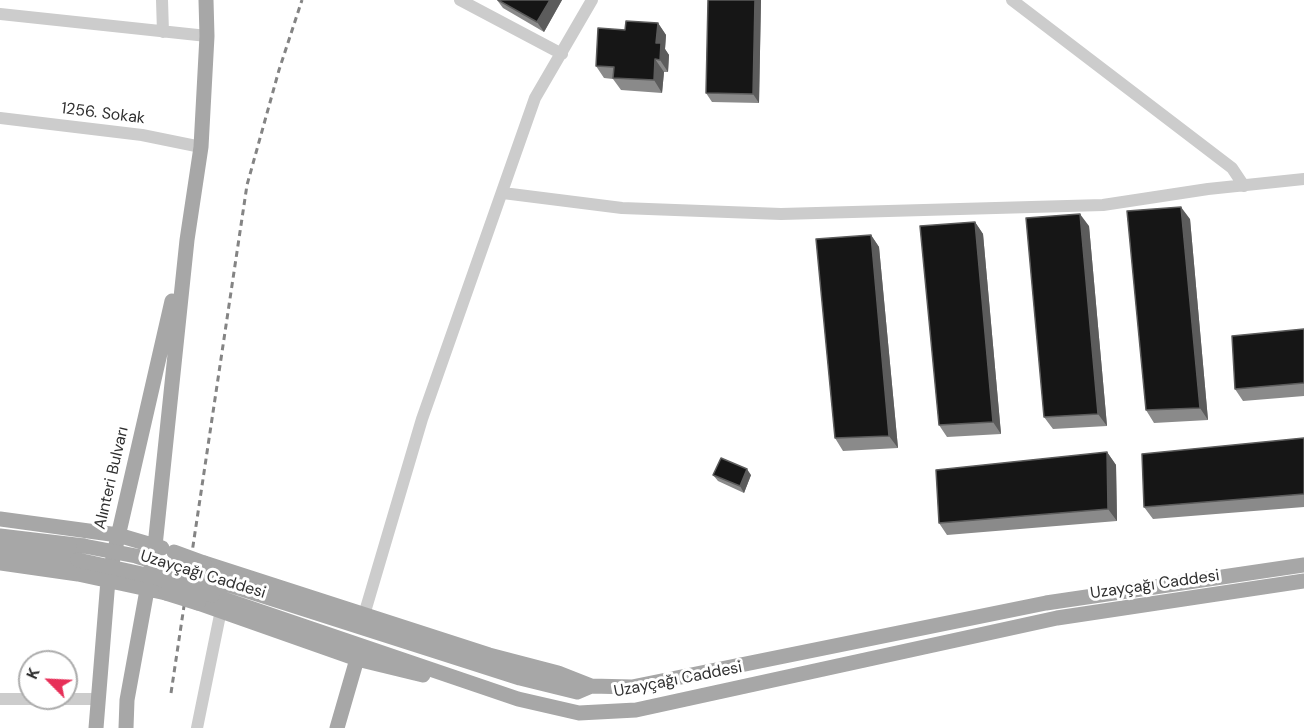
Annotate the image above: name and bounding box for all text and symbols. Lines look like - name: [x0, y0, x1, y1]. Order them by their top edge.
- street label: 1256. Sokak: [60, 99, 146, 129]
- street label: Alınteri Bulvarı: [91, 425, 133, 531]
- street label: Uzayçağı Caddesi: [138, 547, 268, 603]
- street label: Uzayçağı Caddesi: [1089, 566, 1221, 604]
- north arrow: [18, 650, 78, 710]
- street label: Uzayçağı Caddesi: [612, 658, 744, 702]
- text: K: [21, 664, 45, 682]

